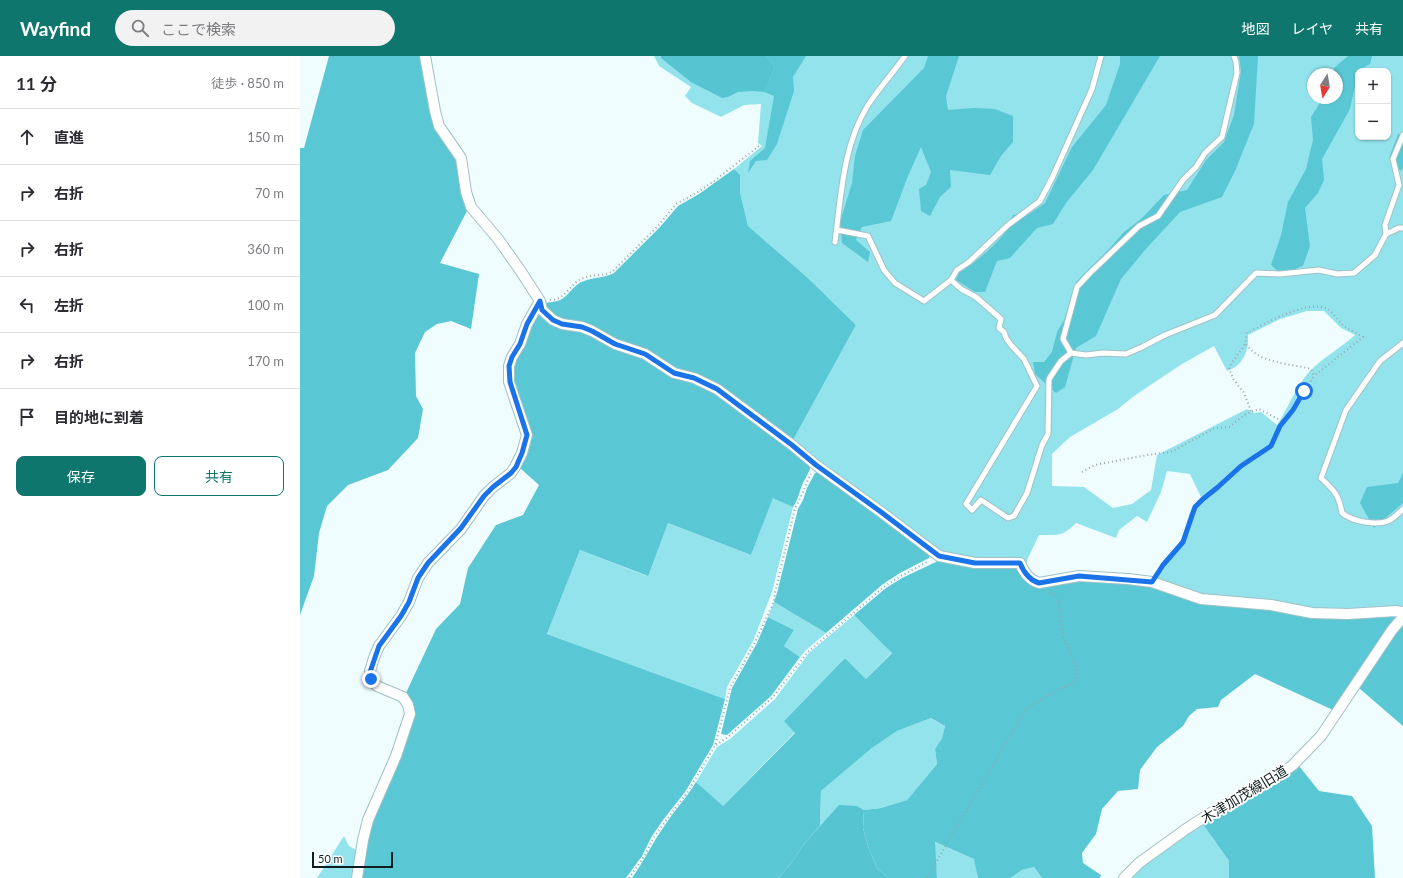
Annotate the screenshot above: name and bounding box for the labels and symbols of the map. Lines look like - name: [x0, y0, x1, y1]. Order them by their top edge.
- north arrow: [1307, 68, 1343, 104]
- route start: [1295, 382, 1313, 400]
- route end: [362, 670, 380, 688]
- street label: 木津加茂線旧道: [1198, 761, 1290, 827]
- scale bar: [312, 850, 393, 869]

